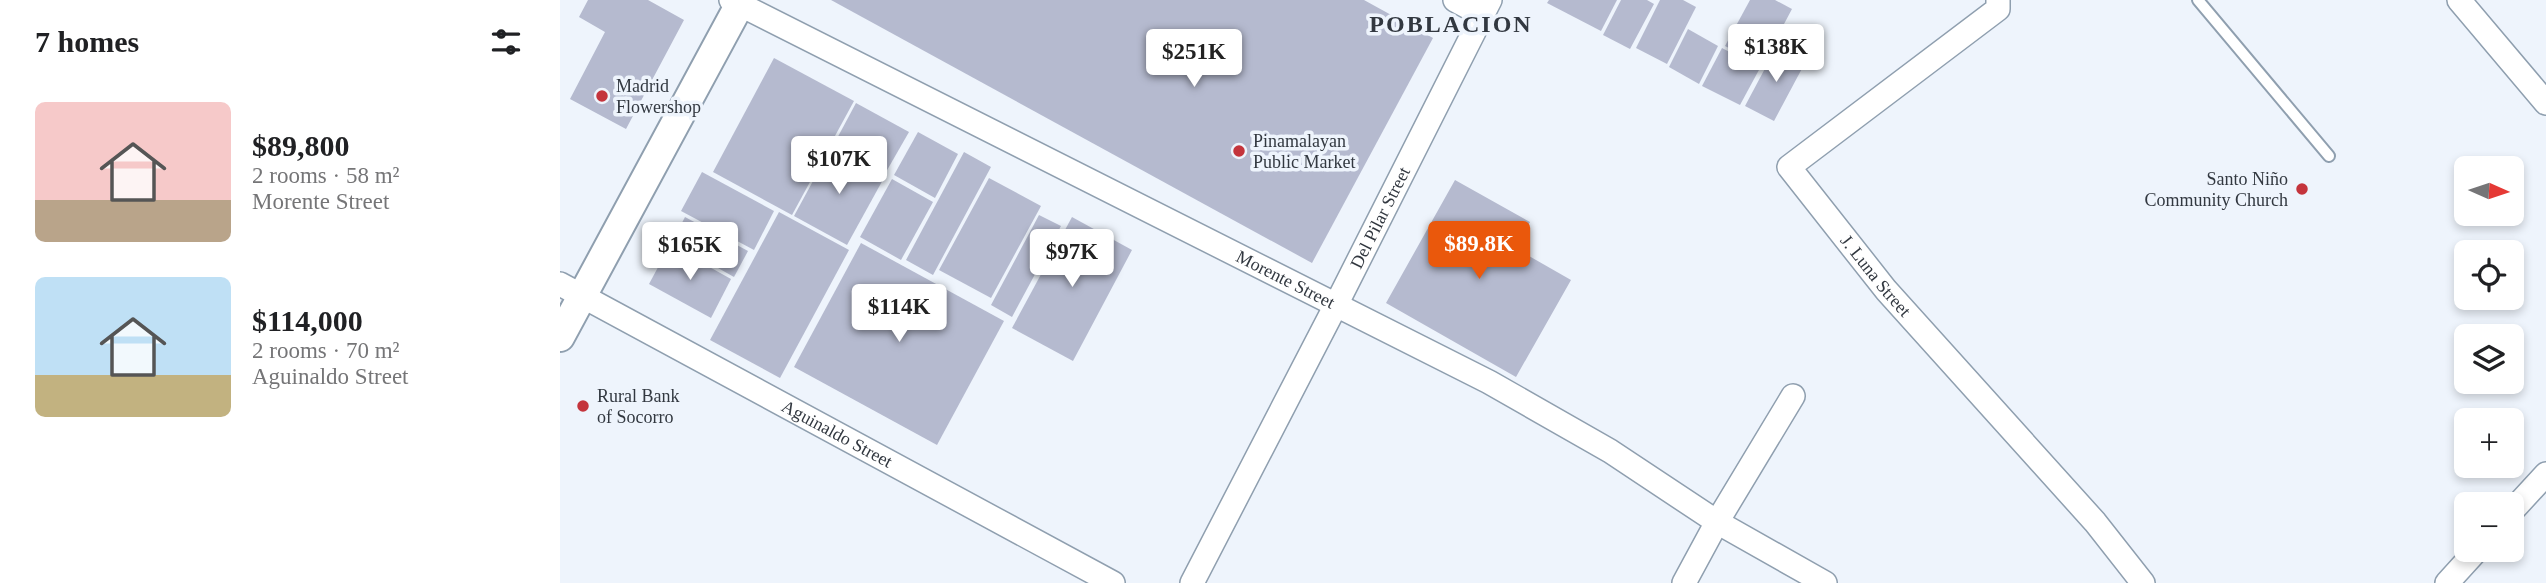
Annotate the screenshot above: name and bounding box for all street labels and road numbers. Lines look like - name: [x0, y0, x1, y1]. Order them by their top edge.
- street label: Del Pilar Street: [1346, 163, 1414, 272]
- street label: J. Luna Street: [1836, 231, 1915, 321]
- street label: Morente Street: [1233, 246, 1338, 313]
- street label: Aguinaldo Street: [778, 396, 896, 472]

